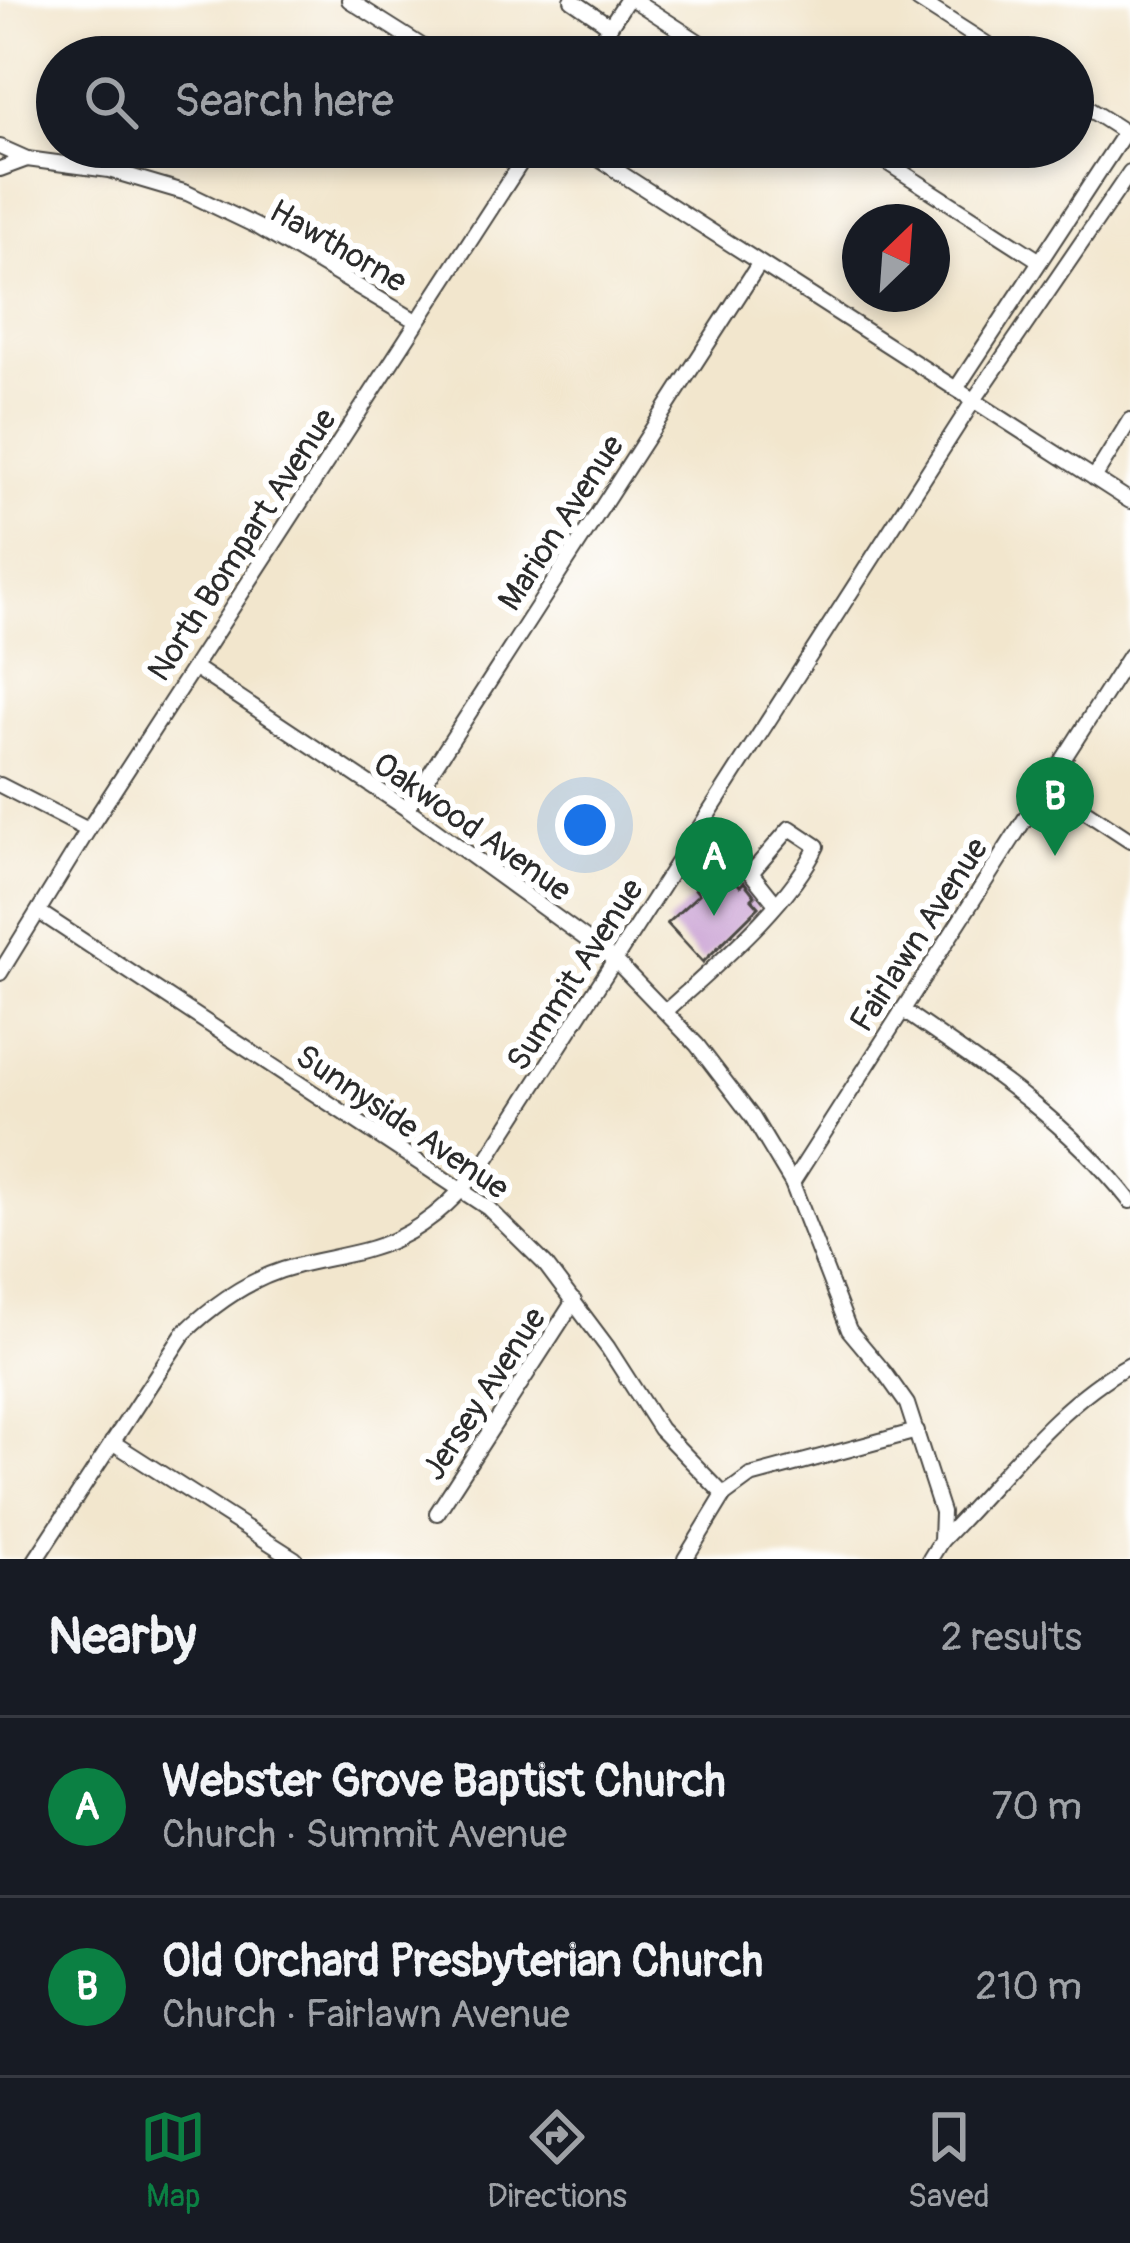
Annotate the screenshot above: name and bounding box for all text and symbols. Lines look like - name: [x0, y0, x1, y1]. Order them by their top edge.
- search box: [36, 36, 1094, 168]
- icon: search: [78, 69, 144, 135]
- text: Search here: [174, 74, 394, 130]
- street label: Hawthorne: [262, 191, 414, 302]
- north arrow: [842, 204, 950, 312]
- street label: North Bompart Avenue: [139, 401, 346, 689]
- street label: Marion Avenue: [489, 427, 633, 618]
- street label: Oakwood Avenue: [365, 744, 579, 911]
- pin: B: [1016, 757, 1094, 856]
- your location: [555, 795, 615, 855]
- pin: A: [675, 817, 753, 916]
- street label: Fairlawn Avenue: [841, 830, 997, 1040]
- street label: Summit Avenue: [498, 871, 653, 1079]
- street label: Sunnyside Avenue: [288, 1036, 517, 1209]
- street label: Jersey Avenue: [413, 1300, 555, 1488]
- text: Nearby: [48, 1605, 196, 1669]
- text: 2 results: [941, 1613, 1082, 1662]
- text: Webster Grove Baptist Church: [162, 1754, 726, 1810]
- text: A: [74, 1782, 100, 1831]
- text: 70 m: [992, 1782, 1082, 1831]
- text: Church · Summit Avenue: [162, 1810, 567, 1859]
- text: Old Orchard Presbyterian Church: [162, 1934, 763, 1990]
- text: B: [76, 1962, 98, 2011]
- text: 210 m: [975, 1962, 1082, 2011]
- text: Church · Fairlawn Avenue: [162, 1990, 570, 2039]
- tab: Map: [140, 2104, 206, 2217]
- tab: Directions: [487, 2104, 627, 2217]
- tab: Saved: [908, 2104, 990, 2217]

